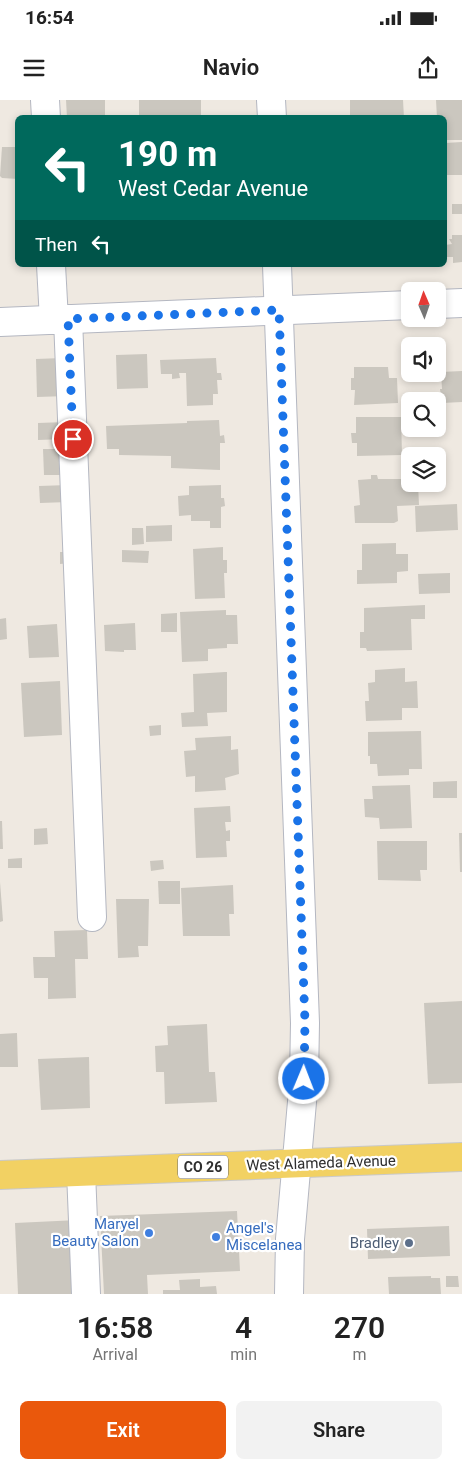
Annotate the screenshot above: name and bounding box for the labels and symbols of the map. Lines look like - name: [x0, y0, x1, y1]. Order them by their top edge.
- north arrow: [401, 282, 446, 328]
- pin: [52, 418, 94, 460]
- position arrow: [277, 1052, 329, 1104]
- street label: West Alameda Avenue: [246, 1151, 396, 1175]
- road number: CO 26: [178, 1156, 228, 1178]
- place label: Maryel Beauty Salon: [52, 1215, 139, 1250]
- place label: Angel's Miscelanea: [226, 1219, 303, 1254]
- marker: Maryel Beauty Salon: [143, 1227, 155, 1239]
- marker: Angel's Miscelanea: [210, 1231, 222, 1243]
- place label: Bradley: [350, 1234, 399, 1252]
- marker: Bradley: [403, 1237, 415, 1249]

